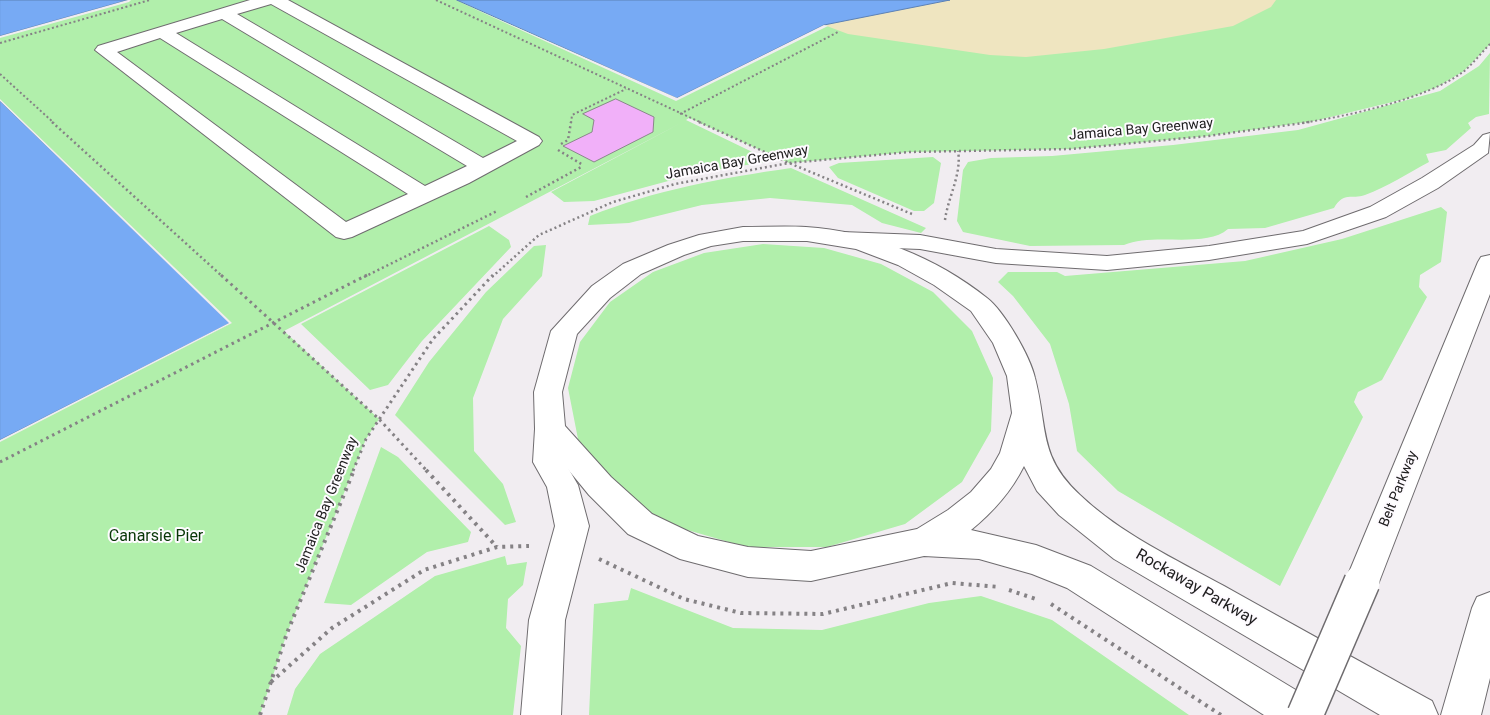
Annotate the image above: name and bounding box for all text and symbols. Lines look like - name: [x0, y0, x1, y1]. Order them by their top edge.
- street label: Jamaica Bay Greenway: [1068, 115, 1214, 145]
- street label: Jamaica Bay Greenway: [664, 142, 810, 184]
- street label: Jamaica Bay Greenway: [292, 435, 362, 575]
- street label: Belt Parkway: [1376, 449, 1422, 529]
- park label: Canarsie Pier: [109, 527, 203, 547]
- street label: Rockaway Parkway: [1132, 546, 1260, 630]

